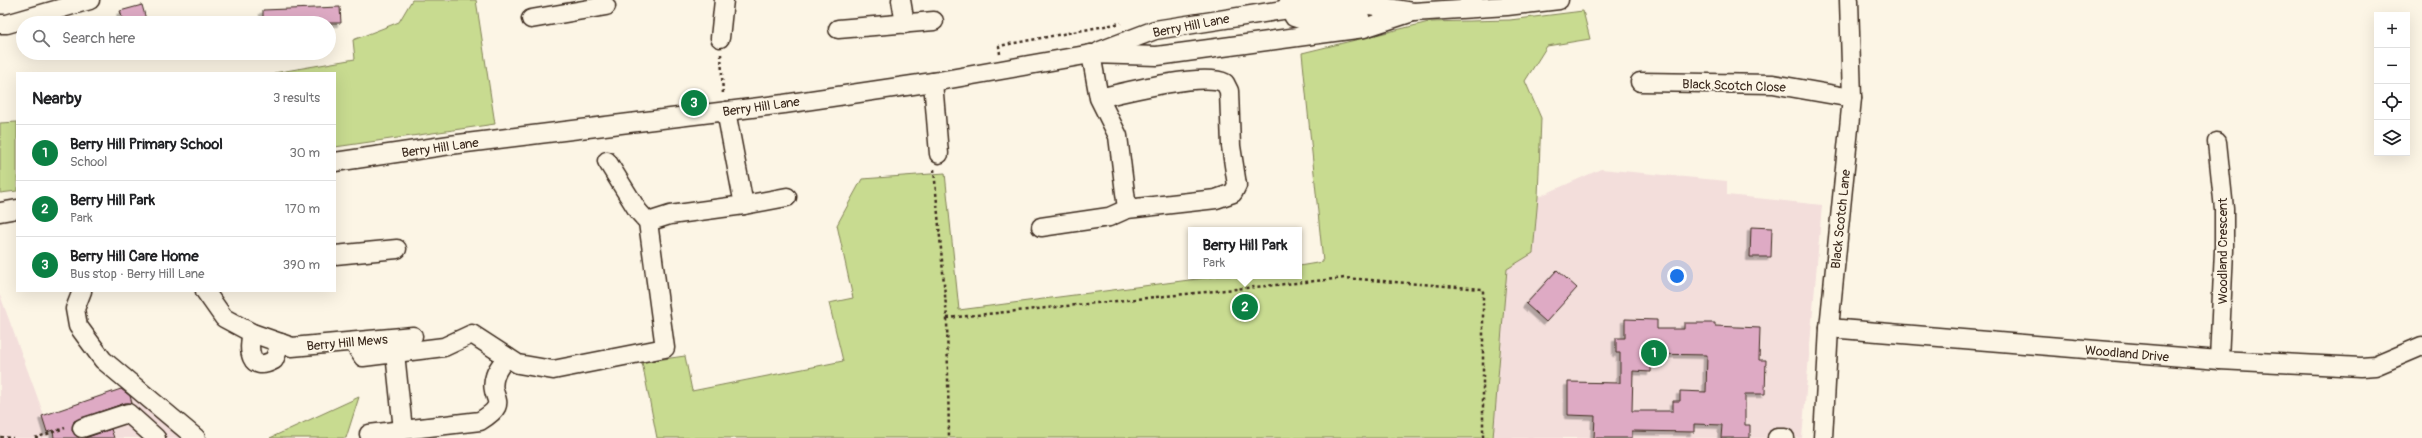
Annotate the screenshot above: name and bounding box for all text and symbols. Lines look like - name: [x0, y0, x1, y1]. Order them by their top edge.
- street label: Berry Hill Lane: [1152, 11, 1231, 41]
- map controls: [2374, 12, 2410, 156]
- button: +: [2374, 12, 2410, 48]
- search box: [16, 16, 336, 60]
- icon: search: [30, 27, 52, 49]
- text: Search here: [62, 29, 135, 48]
- button: −: [2374, 48, 2410, 84]
- street label: Black Scotch Close: [1682, 76, 1787, 96]
- button: locate: [2374, 84, 2410, 120]
- text: Nearby: [32, 88, 81, 109]
- pin: 3: [681, 88, 707, 118]
- text: 3 results: [273, 90, 320, 106]
- street label: Berry Hill Lane: [722, 94, 801, 120]
- button: layers: [2374, 120, 2410, 156]
- text: Berry Hill Primary School: [70, 135, 223, 154]
- street label: Berry Hill Lane: [401, 135, 480, 161]
- text: 1: [42, 145, 48, 161]
- text: 30 m: [290, 145, 320, 161]
- text: School: [70, 154, 107, 170]
- street label: Black Scotch Lane: [1828, 168, 1854, 270]
- text: Berry Hill Park: [70, 191, 155, 210]
- street label: Woodland Crescent: [2215, 197, 2231, 304]
- text: 2: [41, 201, 49, 217]
- text: 170 m: [285, 201, 320, 217]
- text: Park: [70, 210, 93, 226]
- popup: [1188, 227, 1302, 279]
- text: Berry Hill Park: [1202, 236, 1288, 255]
- text: Berry Hill Care Home: [70, 247, 199, 266]
- text: Park: [1202, 255, 1225, 271]
- text: 3: [41, 257, 49, 273]
- text: 390 m: [283, 257, 320, 273]
- text: Bus stop · Berry Hill Lane: [70, 266, 204, 282]
- your location: [1667, 266, 1687, 286]
- pin: 2: [1232, 292, 1258, 322]
- street label: Berry Hill Mews: [306, 331, 388, 355]
- pin: 1: [1641, 338, 1667, 368]
- street label: Woodland Drive: [2084, 342, 2170, 366]

